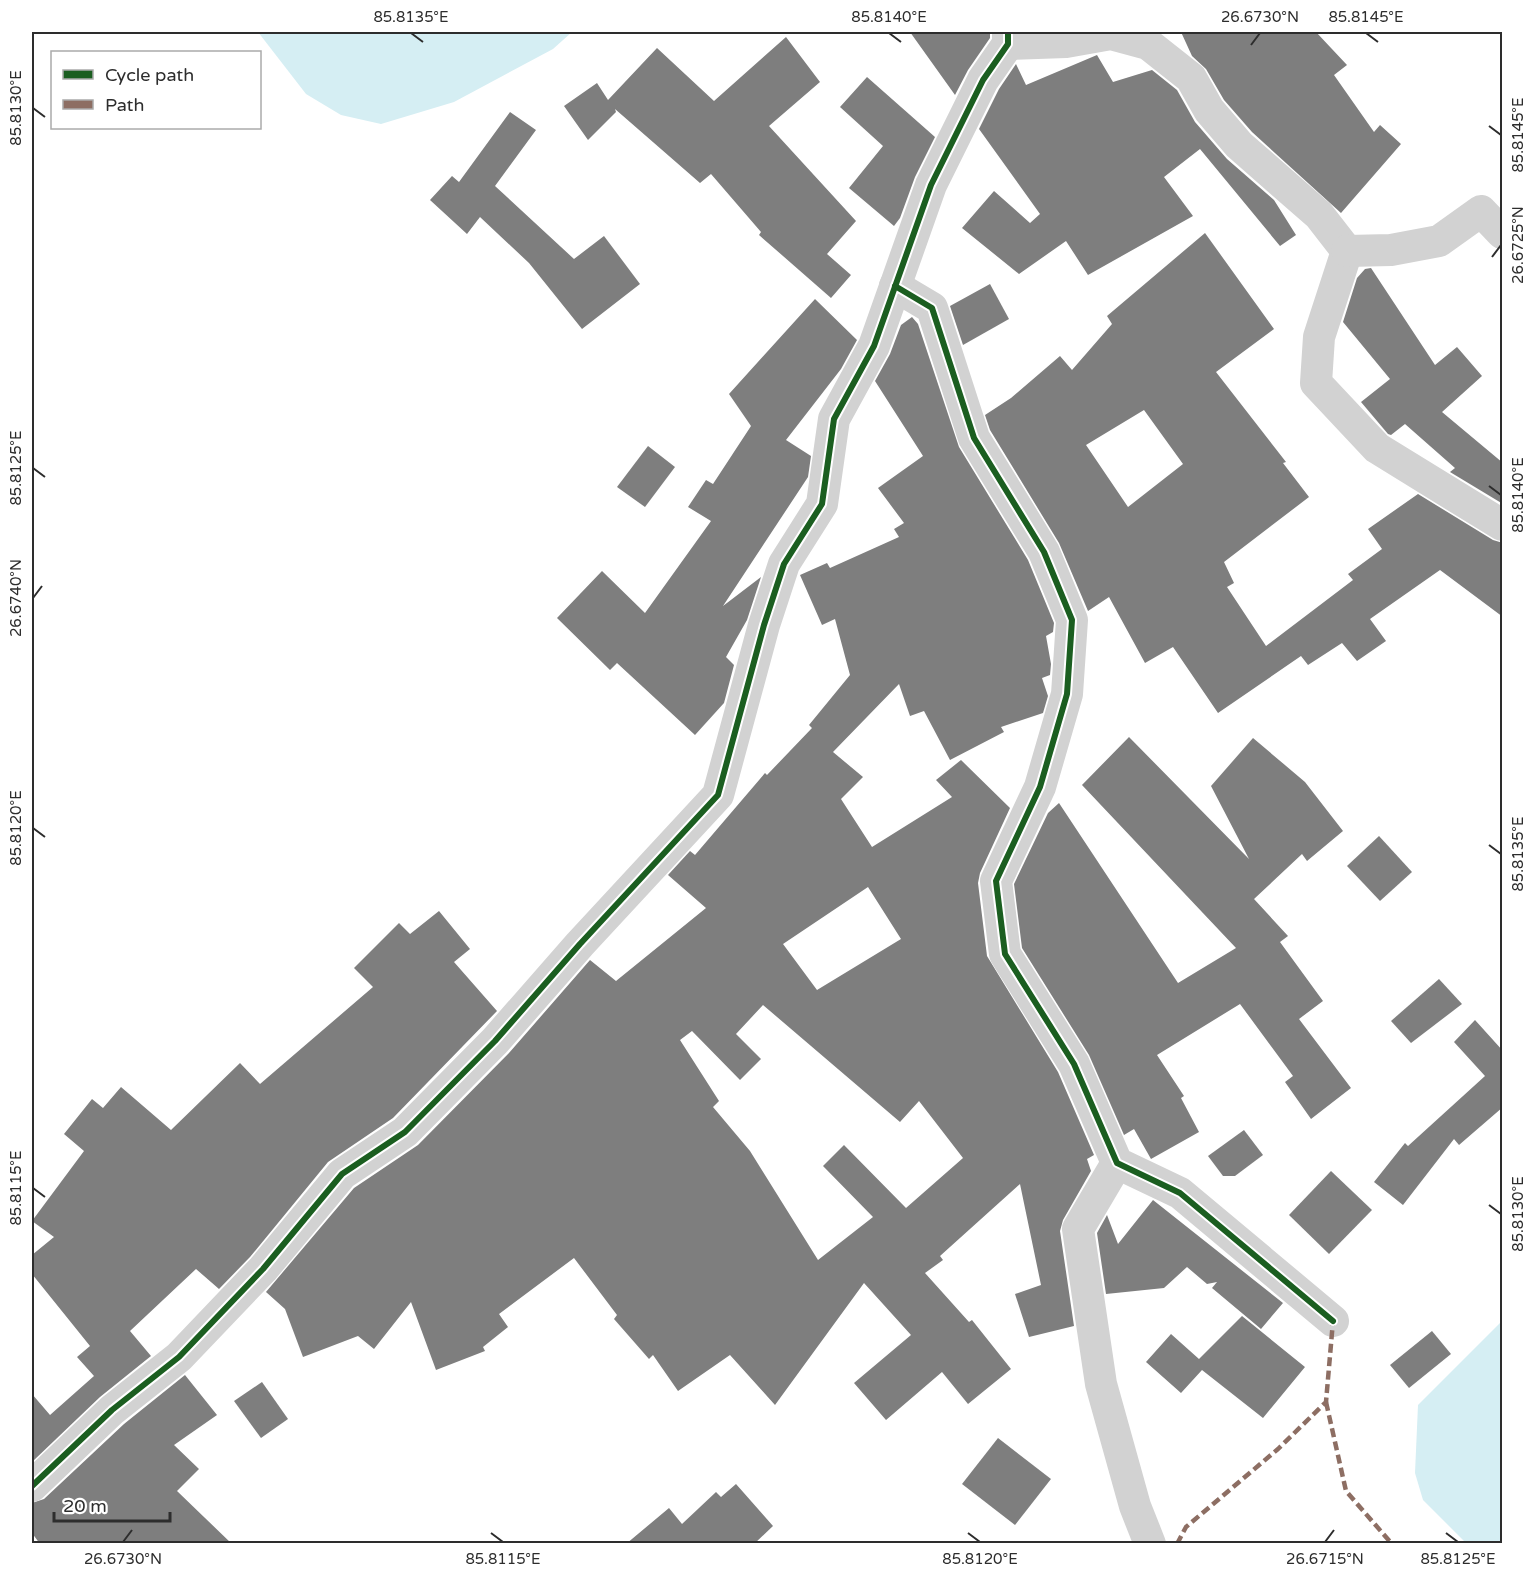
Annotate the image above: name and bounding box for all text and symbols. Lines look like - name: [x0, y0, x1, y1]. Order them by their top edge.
- text: 85.8135°E: [373, 8, 449, 26]
- text: 85.8140°E: [851, 8, 927, 26]
- text: 26.6730°N: [1221, 8, 1299, 26]
- text: 85.8145°E: [1328, 8, 1404, 26]
- legend: [51, 51, 261, 129]
- text: Cycle path: [105, 64, 194, 86]
- text: 85.8130°E: [7, 70, 25, 146]
- text: Path: [105, 94, 144, 116]
- text: 85.8145°E: [1509, 97, 1527, 173]
- text: 26.6725°N: [1509, 206, 1527, 284]
- text: 85.8125°E: [7, 430, 25, 506]
- text: 85.8140°E: [1509, 457, 1527, 533]
- text: 26.6740°N: [7, 559, 25, 637]
- text: 85.8120°E: [7, 790, 25, 866]
- text: 85.8135°E: [1509, 816, 1527, 892]
- text: 85.8115°E: [7, 1150, 25, 1226]
- text: 85.8130°E: [1509, 1176, 1527, 1252]
- scale bar: [54, 1485, 170, 1523]
- text: 20 m: [63, 1495, 107, 1517]
- text: 26.6730°N: [84, 1550, 162, 1568]
- text: 85.8115°E: [465, 1550, 541, 1568]
- text: 85.8120°E: [942, 1550, 1018, 1568]
- text: 26.6715°N: [1286, 1550, 1364, 1568]
- text: 85.8125°E: [1420, 1550, 1496, 1568]

